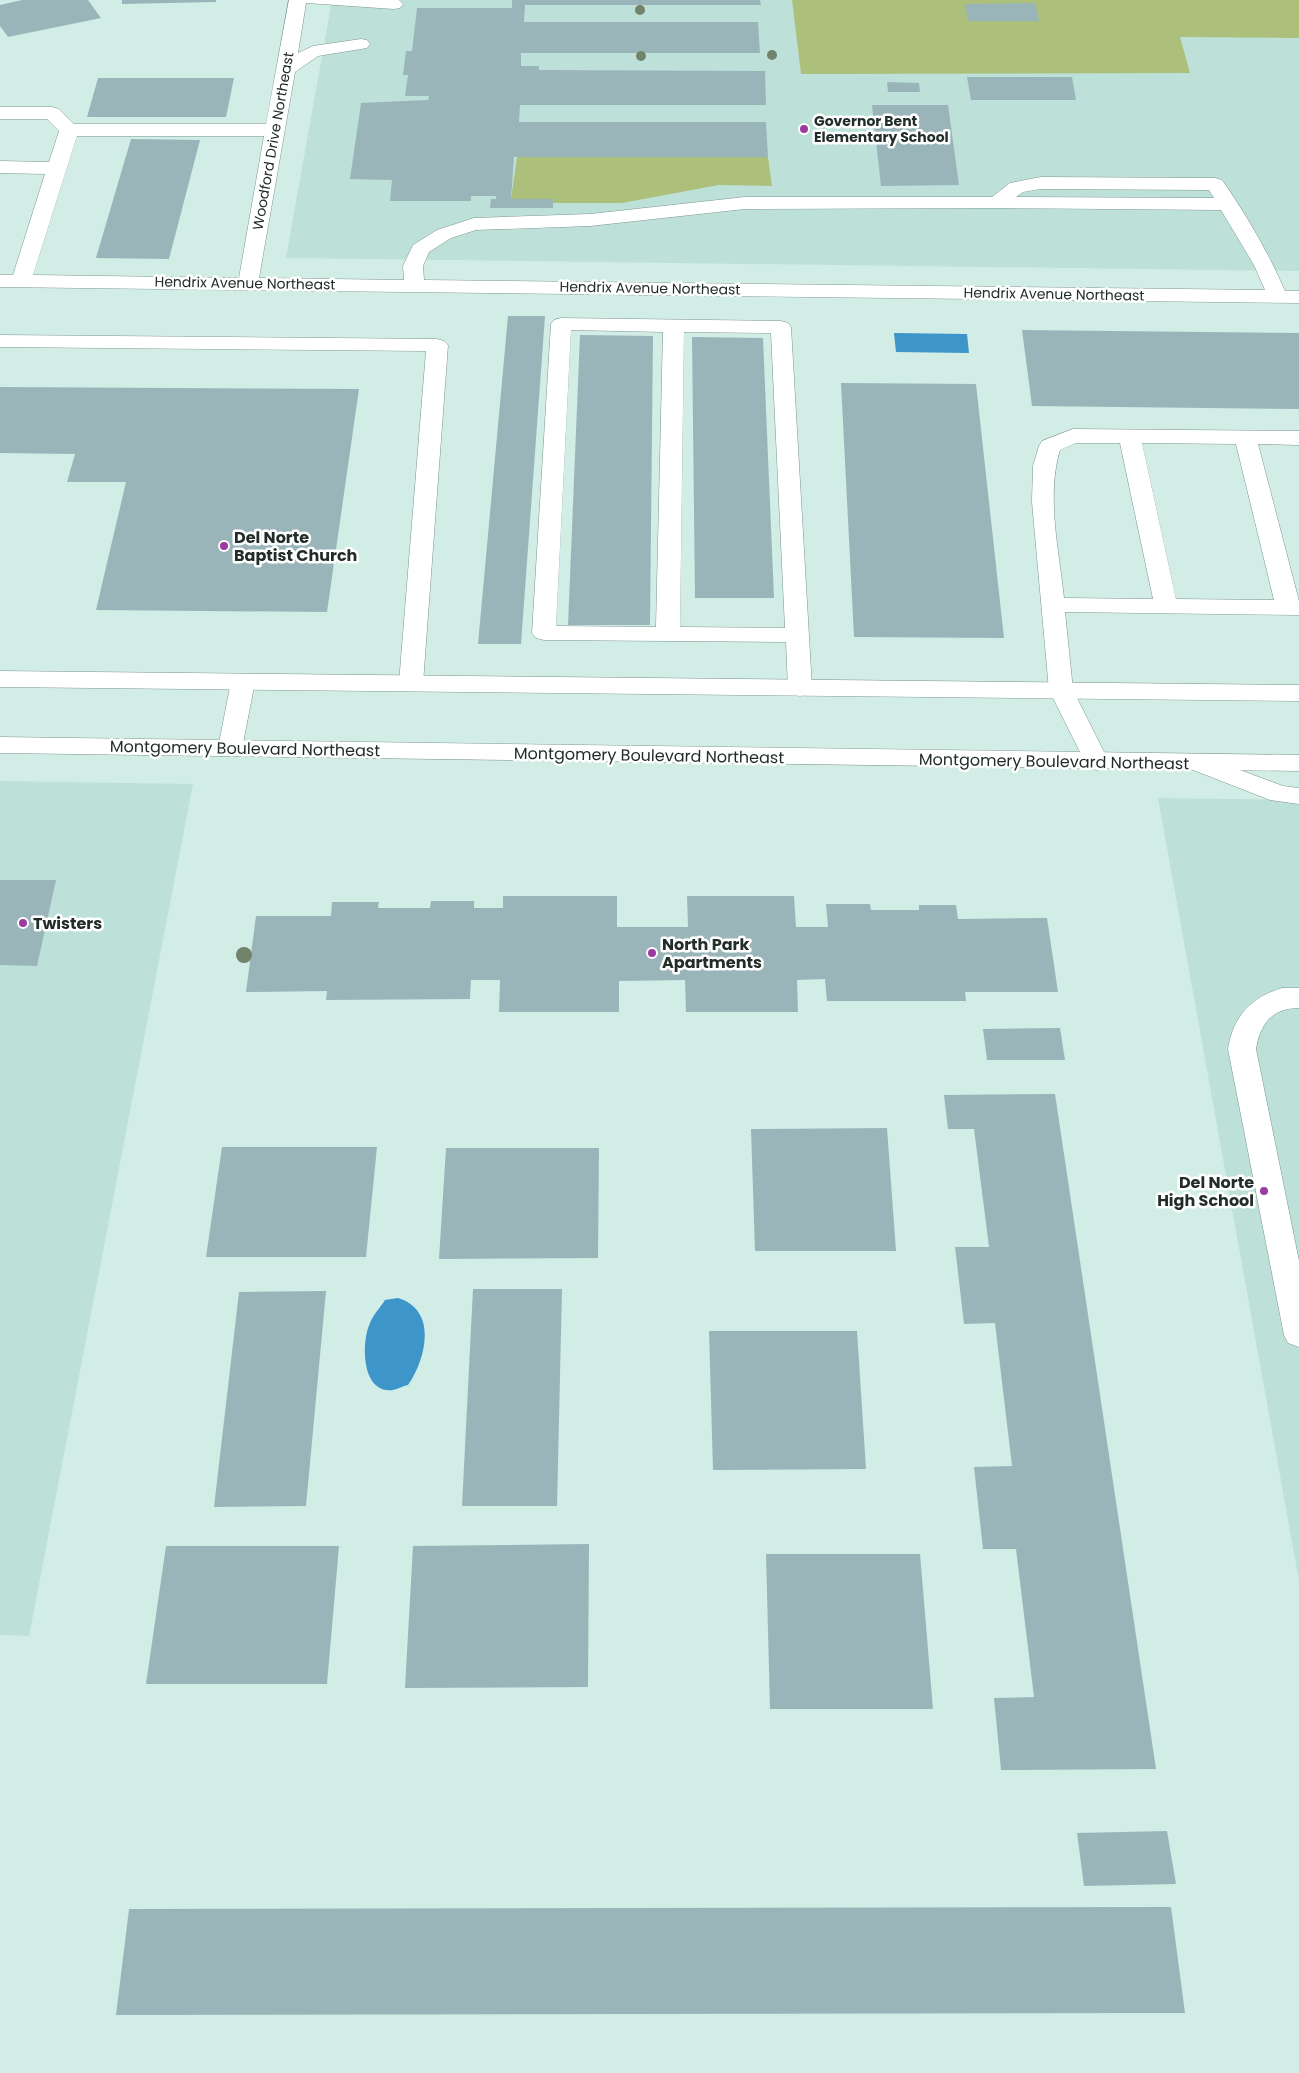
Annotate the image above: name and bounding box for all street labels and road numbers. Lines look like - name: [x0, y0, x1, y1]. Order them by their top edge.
- street label: Woodford Drive Northeast: [247, 50, 299, 232]
- street label: Hendrix Avenue Northeast: [154, 271, 336, 295]
- street label: Hendrix Avenue Northeast: [559, 276, 741, 300]
- street label: Hendrix Avenue Northeast: [963, 282, 1145, 306]
- street label: Montgomery Boulevard Northeast: [110, 735, 380, 762]
- street label: Montgomery Boulevard Northeast: [514, 742, 784, 769]
- street label: Montgomery Boulevard Northeast: [919, 748, 1189, 775]

